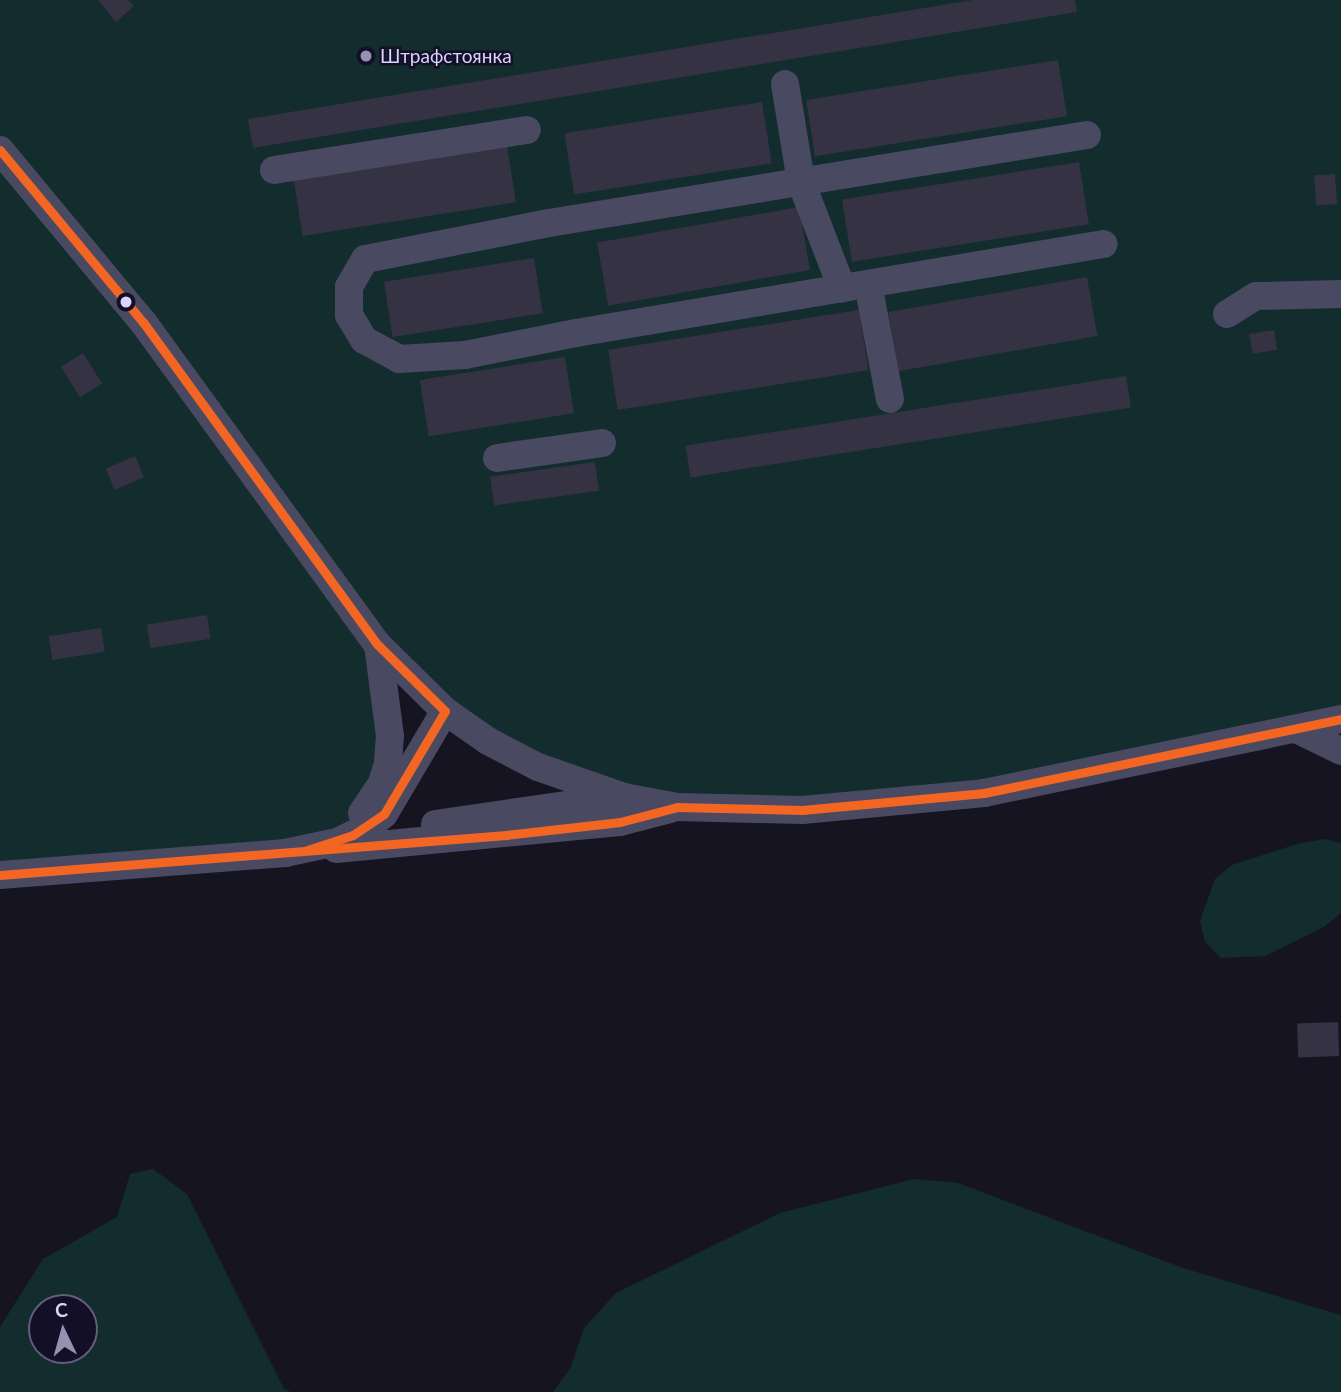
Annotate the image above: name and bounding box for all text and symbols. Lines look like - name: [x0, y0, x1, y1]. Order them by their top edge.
- place label: Штрафстоянка: [380, 45, 512, 67]
- marker: Штрафстоянка: [358, 48, 374, 64]
- unlabelled marker: [119, 295, 133, 309]
- north arrow: [28, 1294, 98, 1364]
- text: С: [54, 1298, 69, 1322]

